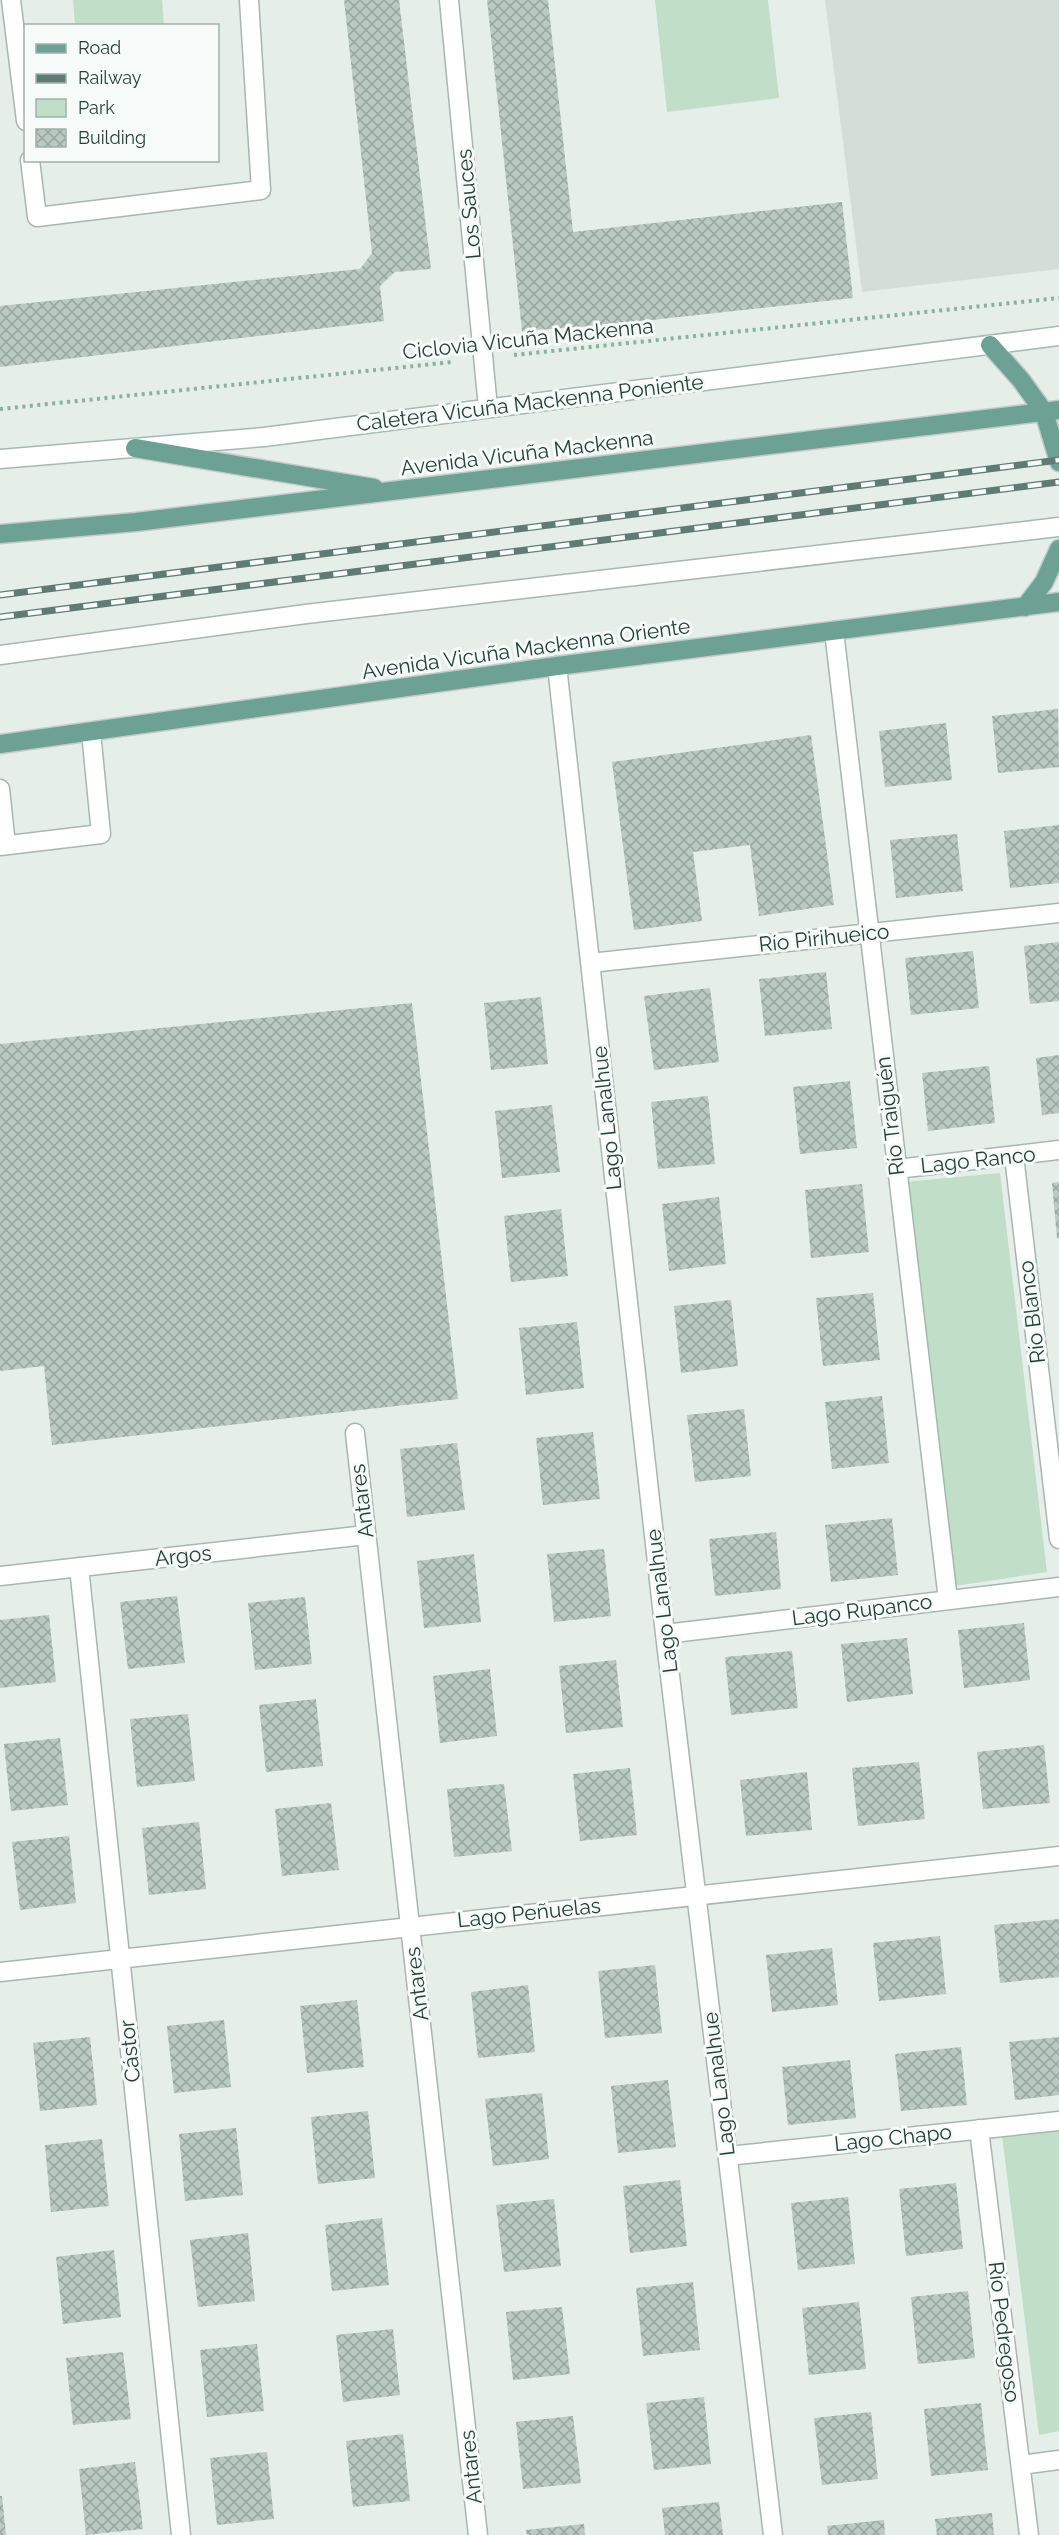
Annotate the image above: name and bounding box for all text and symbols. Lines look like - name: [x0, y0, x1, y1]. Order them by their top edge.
- legend: [24, 24, 219, 162]
- text: Road: [78, 37, 121, 58]
- text: Railway: [78, 67, 142, 88]
- text: Park: [78, 97, 115, 118]
- text: Building: [78, 127, 146, 148]
- street label: Los Sauces: [451, 148, 486, 260]
- street label: Ciclovia Vicuña Mackenna: [401, 313, 655, 364]
- street label: Caletera Vicuña Mackenna Poniente: [355, 369, 705, 436]
- street label: Avenida Vicuña Mackenna: [399, 425, 655, 480]
- street label: Avenida Vicuña Mackenna Oriente: [360, 613, 692, 684]
- street label: Río Pirihueico: [757, 918, 890, 957]
- street label: Lago Lanalhue: [587, 1045, 626, 1191]
- street label: Río Traiguén: [870, 1055, 909, 1177]
- street label: Lago Ranco: [919, 1141, 1037, 1178]
- street label: Río Blanco: [1013, 1259, 1050, 1365]
- street label: Antares: [345, 1463, 378, 1539]
- street label: Lago Lanalhue: [640, 1528, 683, 1674]
- street label: Argos: [153, 1540, 213, 1571]
- street label: Lago Rupanco: [790, 1588, 933, 1631]
- street label: Lago Peñuelas: [456, 1893, 602, 1932]
- street label: Antares: [400, 1946, 433, 2022]
- street label: Lago Lanalhue: [697, 2011, 740, 2157]
- street label: Cástor: [114, 2018, 145, 2084]
- street label: Lago Chapo: [833, 2119, 953, 2156]
- street label: Río Pedregoso: [983, 2260, 1026, 2404]
- street label: Antares: [454, 2429, 487, 2505]

